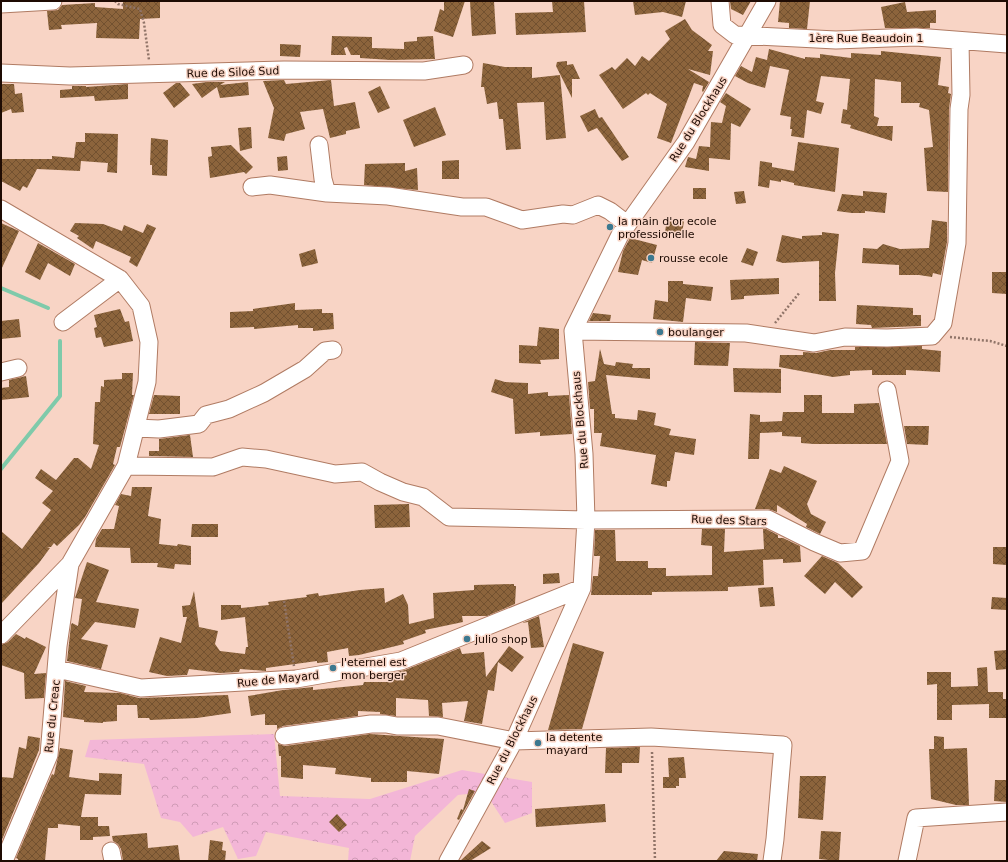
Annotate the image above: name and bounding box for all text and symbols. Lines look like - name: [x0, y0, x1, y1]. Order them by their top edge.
- street label: 1ère Rue Beaudoin 1: [809, 32, 923, 45]
- street label: Rue de Siloé Sud: [186, 64, 280, 81]
- street label: Rue du Blockhaus: [667, 74, 730, 164]
- place label: la main d'or ecole professionelle: [618, 215, 717, 241]
- marker: la main d'or ecole professionelle: [605, 222, 615, 232]
- place label: rousse ecole: [659, 252, 728, 265]
- marker: rousse ecole: [646, 253, 656, 263]
- place label: boulanger: [668, 326, 724, 339]
- marker: boulanger: [655, 327, 665, 337]
- street label: Rue du Blockhaus: [570, 370, 591, 469]
- street label: Rue des Stars: [691, 513, 767, 528]
- place label: julio shop: [474, 633, 528, 646]
- marker: julio shop: [462, 634, 472, 644]
- place label: l'eternel est mon berger: [341, 656, 407, 682]
- marker: l'eternel est mon berger: [328, 663, 338, 673]
- street label: Rue de Mayard: [236, 669, 320, 690]
- street label: Rue du Creac: [42, 679, 63, 753]
- street label: Rue du Blockhaus: [484, 693, 541, 787]
- place label: la detente mayard: [546, 731, 602, 757]
- marker: la detente mayard: [533, 738, 543, 748]

